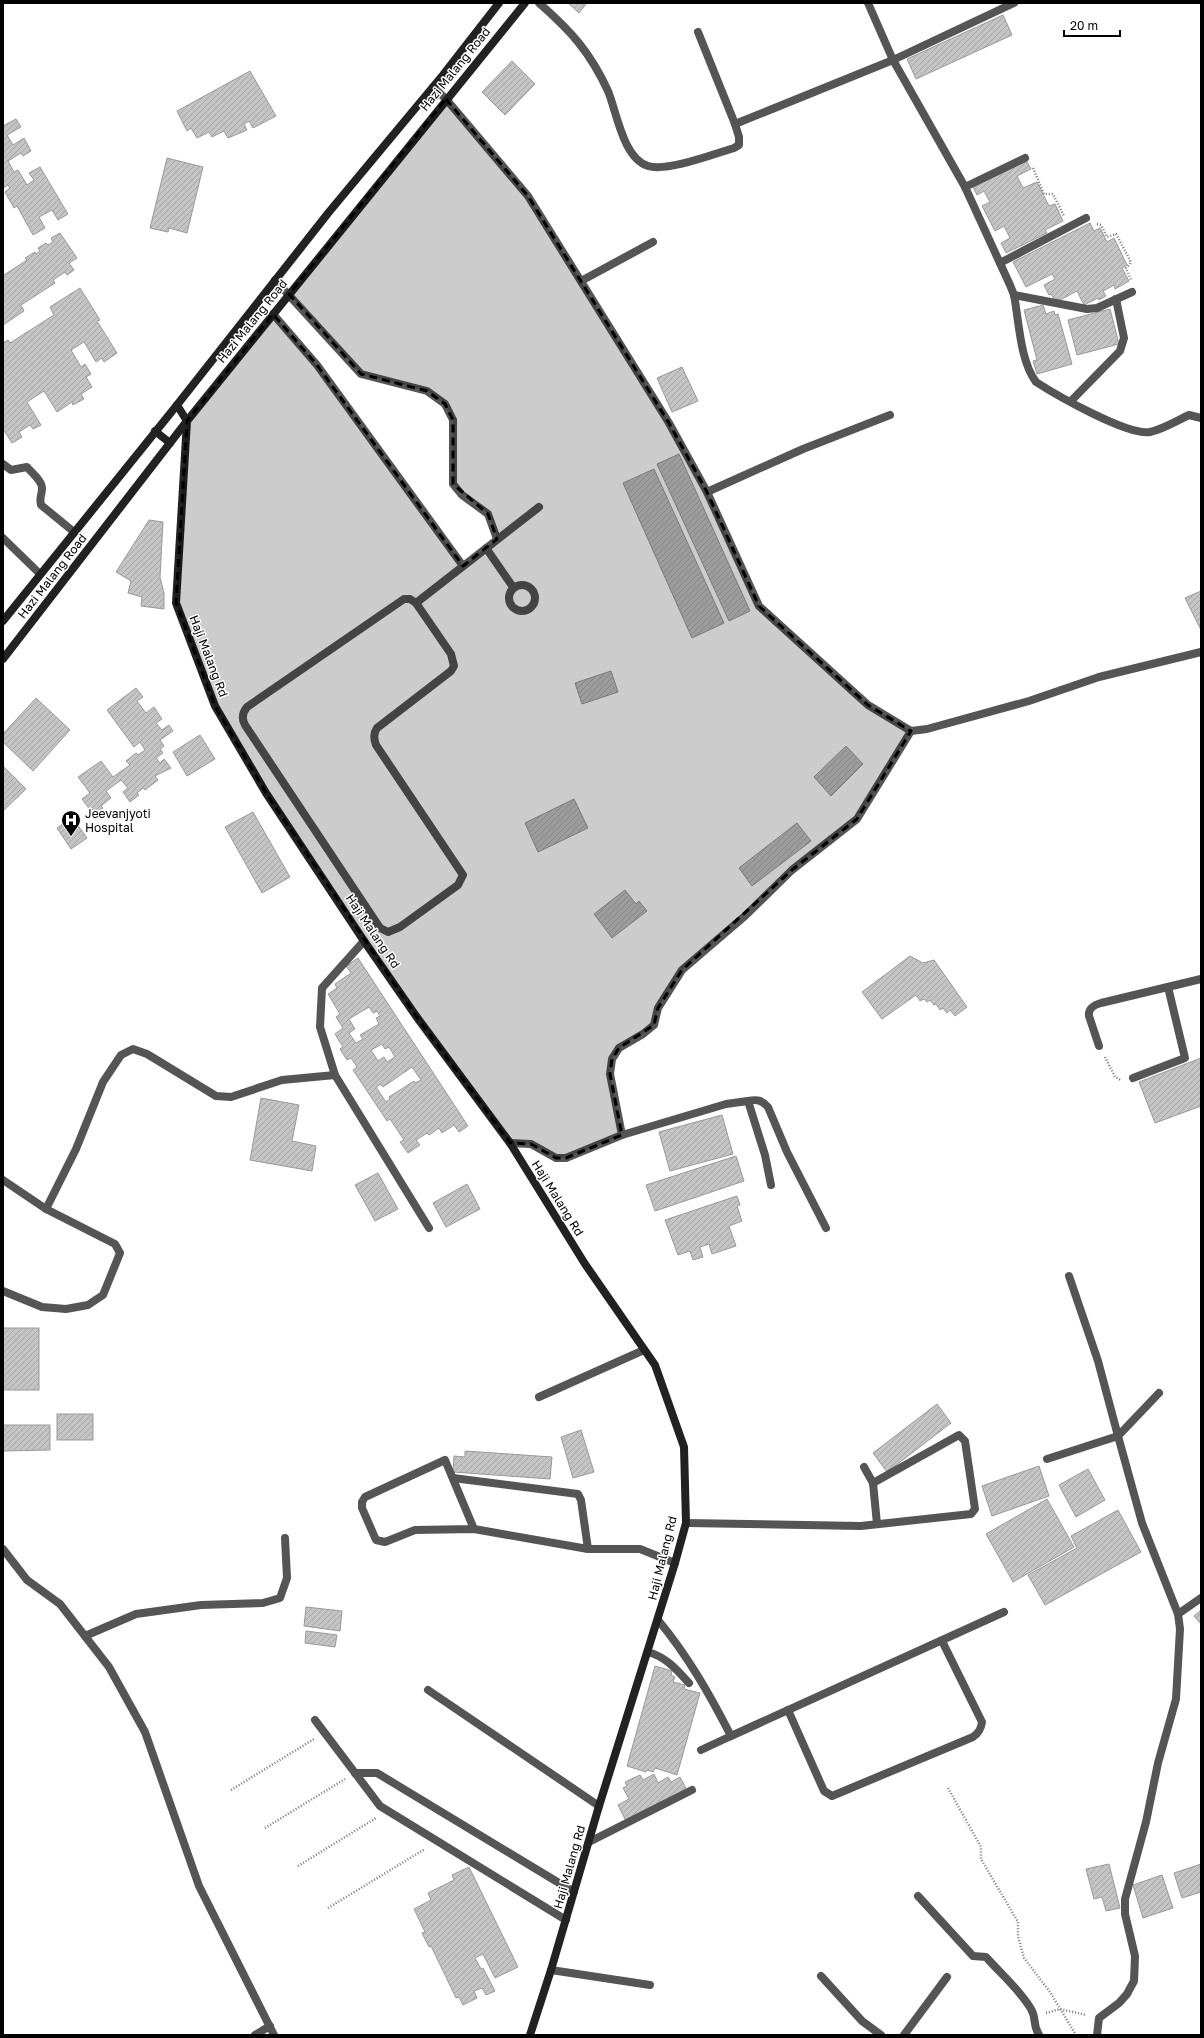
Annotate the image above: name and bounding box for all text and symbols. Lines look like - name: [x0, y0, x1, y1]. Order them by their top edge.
- scale bar: [1064, 12, 1120, 38]
- text: 20 m: [1070, 18, 1098, 33]
- street label: Hazi Malang Road: [417, 24, 493, 114]
- street label: Hazi Malang Road: [214, 276, 290, 366]
- street label: Hazi Malang Road: [14, 531, 90, 621]
- street label: Haji Malang Rd: [187, 613, 231, 699]
- place label: Jeevanjyoti Hospital: [85, 806, 151, 835]
- hospital icon: Jeevanjyoti Hospital: [60, 809, 82, 837]
- street label: Haji Malang Rd: [343, 891, 403, 971]
- street label: Haji Malang Rd: [529, 1157, 587, 1239]
- street label: Haji Malang Rd: [644, 1514, 680, 1602]
- street label: Haji Malang Rd: [550, 1823, 588, 1911]

